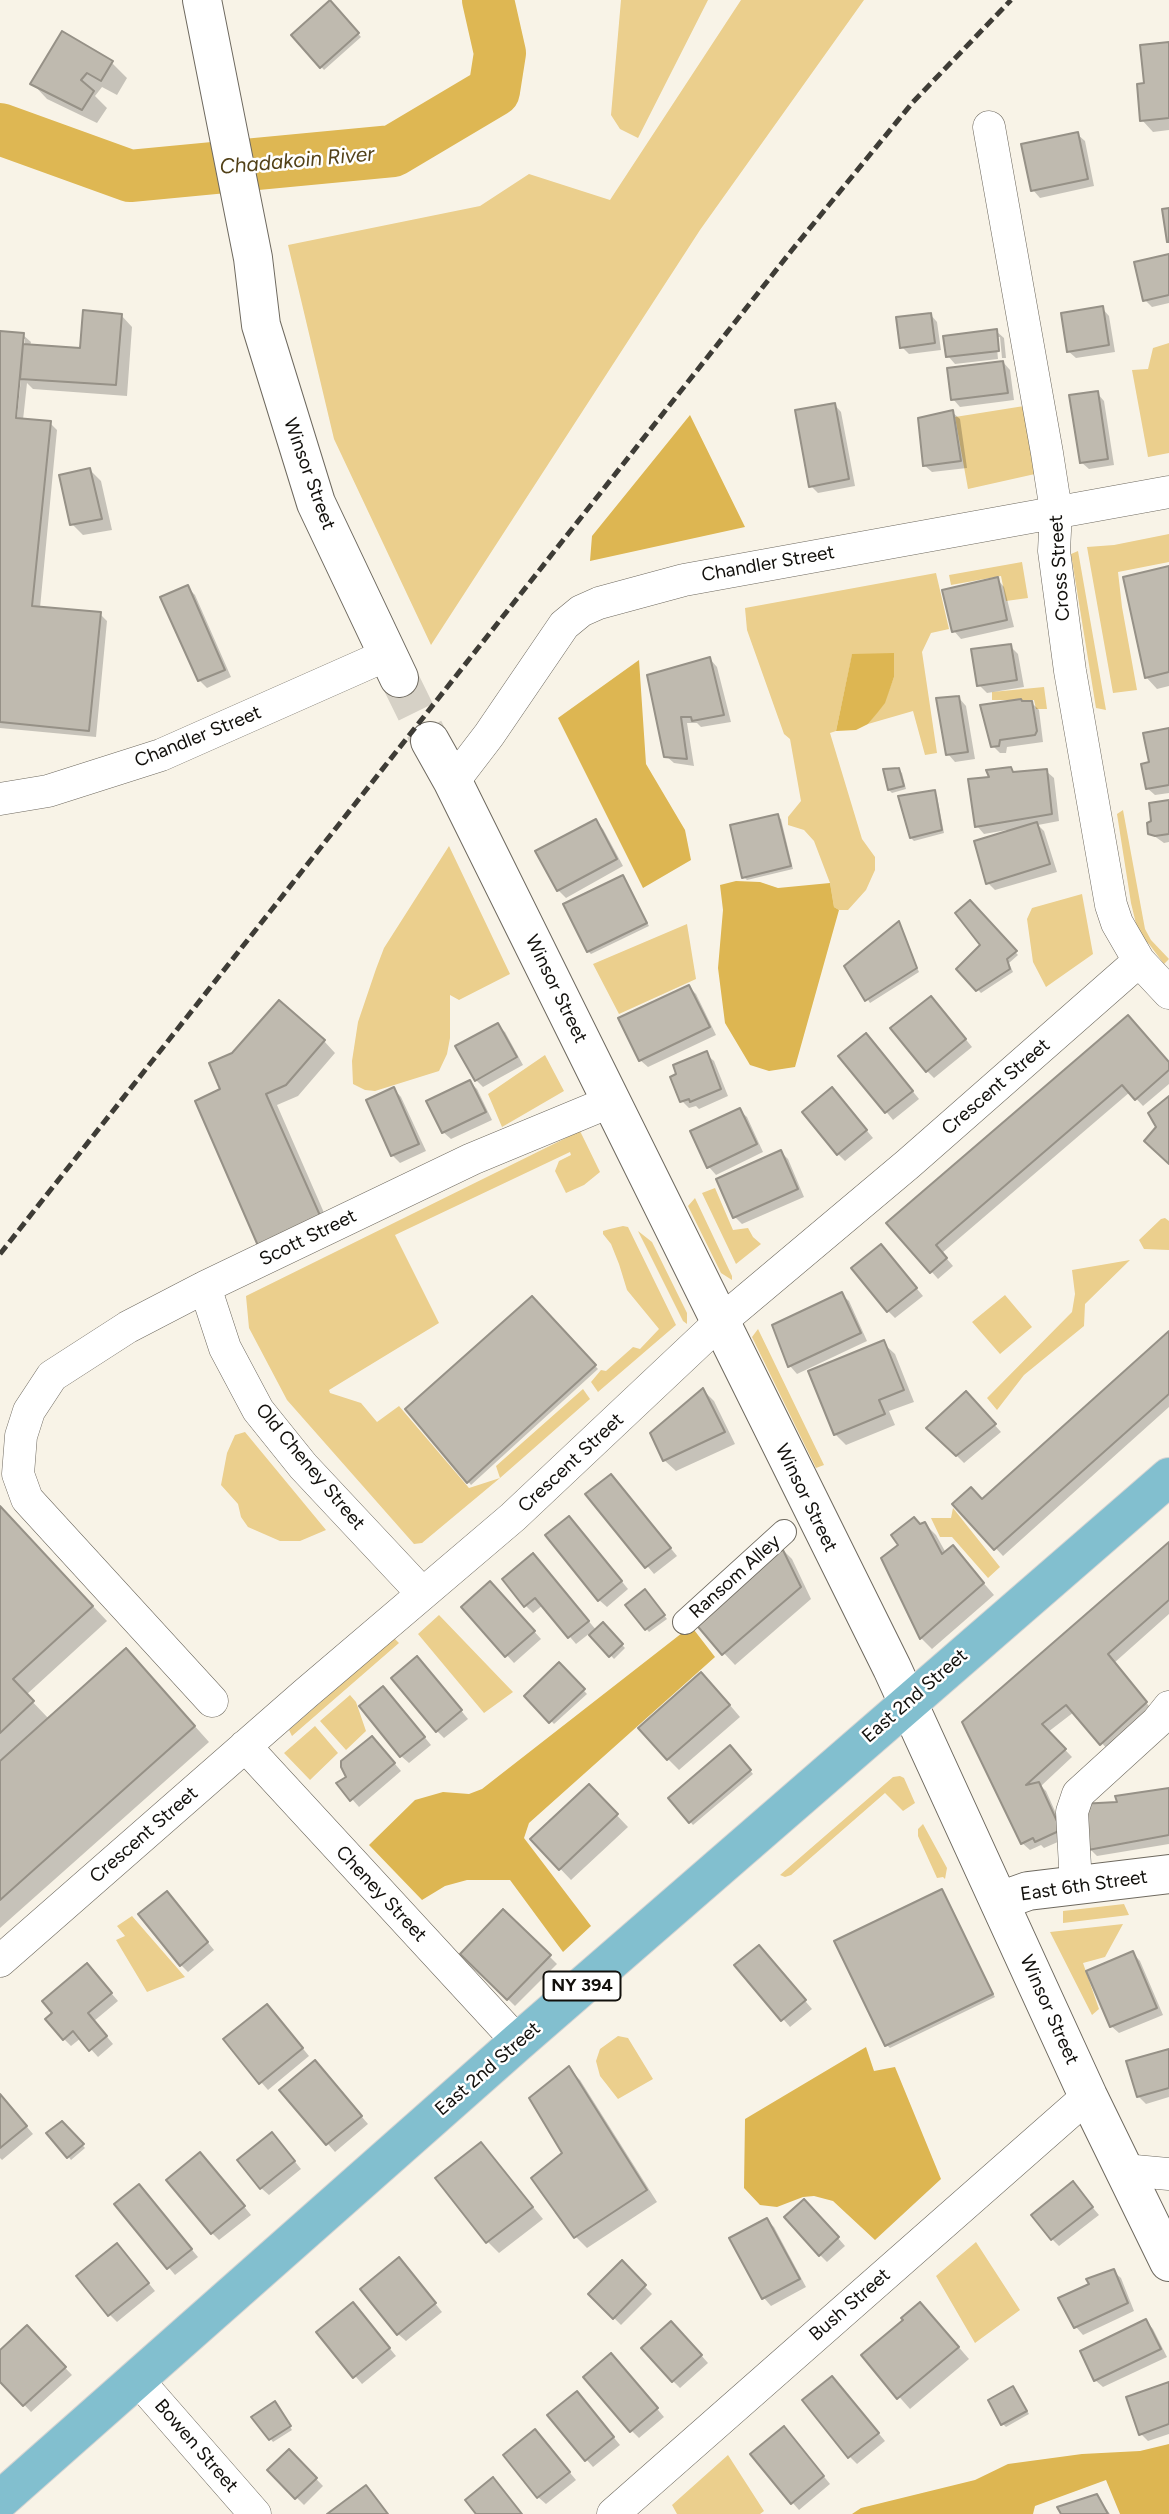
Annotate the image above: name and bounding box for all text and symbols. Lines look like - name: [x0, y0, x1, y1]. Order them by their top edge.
- water label: Chadakoin River: [219, 142, 375, 180]
- street label: Winsor Street: [278, 415, 340, 533]
- street label: Cross Street: [1045, 514, 1075, 622]
- street label: Chandler Street: [700, 541, 836, 587]
- street label: Chandler Street: [131, 701, 265, 773]
- street label: Winsor Street: [520, 931, 592, 1047]
- street label: Crescent Street: [937, 1034, 1055, 1140]
- street label: Scott Street: [256, 1205, 360, 1271]
- street label: Old Cheney Street: [250, 1399, 370, 1535]
- street label: Crescent Street: [514, 1408, 628, 1518]
- street label: Winsor Street: [770, 1440, 842, 1556]
- street label: Ransom Alley: [685, 1530, 785, 1624]
- street label: East 2nd Street: [858, 1644, 972, 1748]
- street label: Crescent Street: [85, 1782, 203, 1888]
- street label: Cheney Street: [331, 1841, 431, 1947]
- street label: East 6th Street: [1019, 1866, 1149, 1906]
- street label: Winsor Street: [1015, 1952, 1083, 2068]
- road number: NY 394: [544, 1972, 620, 2000]
- street label: East 2nd Street: [431, 2017, 545, 2121]
- street label: Bush Street: [805, 2264, 895, 2346]
- street label: Bowen Street: [149, 2395, 243, 2497]

